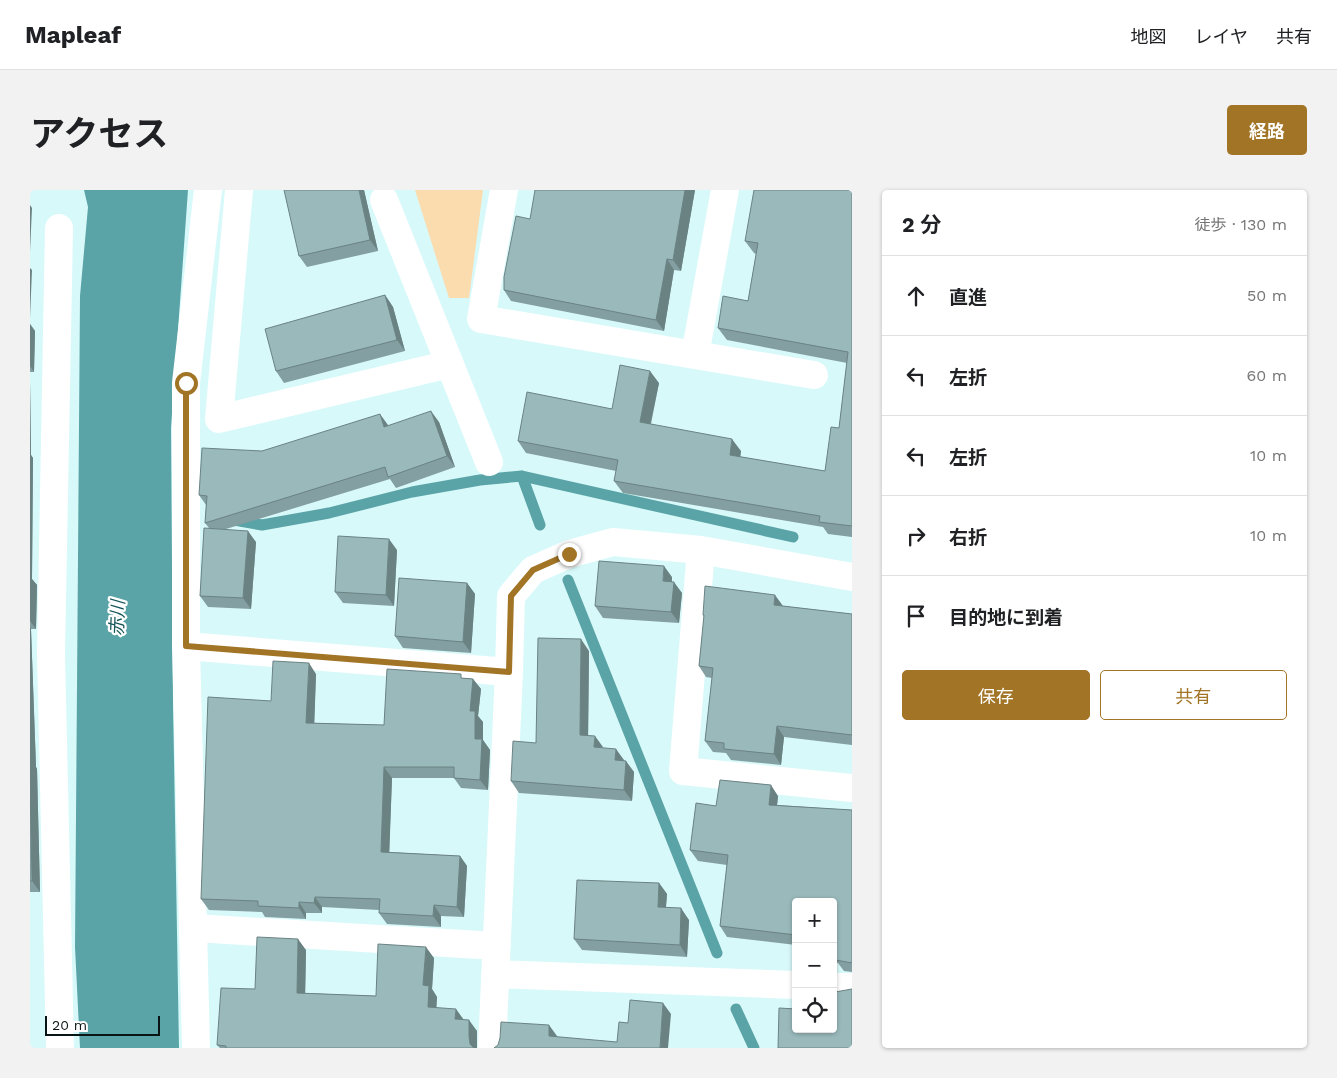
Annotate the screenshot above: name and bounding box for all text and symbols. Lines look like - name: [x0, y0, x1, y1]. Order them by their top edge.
- text: Mapleaf: [25, 21, 121, 49]
- text: 地図: [1131, 26, 1167, 47]
- text: レイヤ: [1195, 26, 1248, 47]
- text: 共有: [1276, 26, 1312, 47]
- button: 経路: [1227, 105, 1307, 155]
- text: アクセス: [30, 113, 168, 155]
- text: 2 分: [902, 212, 942, 237]
- text: 徒歩 · 130 m: [1195, 215, 1287, 234]
- icon: ahead: [902, 282, 930, 310]
- text: 直進: [949, 286, 987, 309]
- text: 50 m: [1247, 286, 1287, 305]
- icon: left: [902, 362, 930, 390]
- text: 左折: [949, 366, 987, 389]
- text: 60 m: [1247, 366, 1287, 385]
- route start: [175, 372, 198, 395]
- icon: left: [902, 442, 930, 470]
- text: 左折: [949, 446, 987, 469]
- text: 10 m: [1250, 446, 1287, 465]
- icon: right: [902, 522, 930, 550]
- text: 右折: [949, 526, 987, 549]
- text: 10 m: [1250, 526, 1287, 545]
- route end: [558, 543, 581, 566]
- water label: 赤川: [106, 598, 128, 636]
- icon: arrive: [902, 602, 930, 630]
- text: 目的地に到着: [949, 606, 1063, 629]
- button: 保存: [902, 670, 1090, 720]
- button: 共有: [1100, 670, 1287, 720]
- map controls: [792, 898, 837, 1033]
- button: +: [792, 898, 837, 943]
- button: −: [792, 943, 837, 988]
- button: locate: [792, 988, 837, 1033]
- scale bar: [45, 1013, 160, 1036]
- text: 20 m: [52, 1017, 87, 1033]

